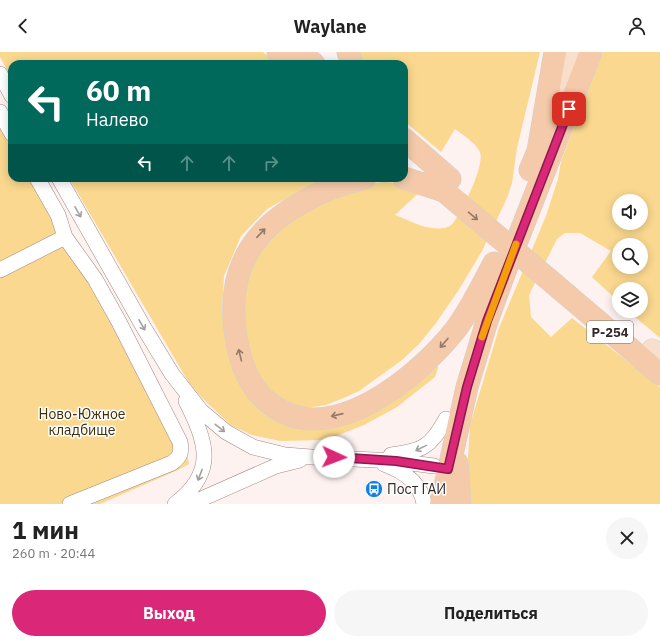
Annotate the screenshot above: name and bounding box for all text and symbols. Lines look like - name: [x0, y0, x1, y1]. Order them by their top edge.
- icon: back: [12, 15, 34, 37]
- text: Waylane: [293, 15, 367, 38]
- icon: person: [626, 15, 648, 37]
- text: 60 m: [86, 72, 151, 109]
- icon: left: [20, 76, 72, 128]
- pin: [552, 92, 586, 126]
- icon: arrive: [558, 98, 580, 120]
- text: Налево: [86, 108, 149, 131]
- icon: left: [134, 152, 156, 174]
- icon: ahead: [176, 152, 198, 174]
- icon: ahead: [218, 152, 240, 174]
- icon: right: [260, 152, 282, 174]
- map controls: [612, 194, 648, 318]
- button: sound: [612, 194, 648, 230]
- one-way arrow: [74, 206, 82, 218]
- one-way arrow: [468, 212, 479, 221]
- one-way arrow: [257, 228, 266, 238]
- button: search: [612, 238, 648, 274]
- button: layers: [612, 282, 648, 318]
- one-way arrow: [139, 319, 147, 331]
- road number: Р-254: [587, 321, 633, 343]
- one-way arrow: [439, 338, 448, 349]
- one-way arrow: [235, 349, 243, 362]
- park label: Ново-Южное кладбище: [39, 405, 126, 439]
- one-way arrow: [331, 412, 344, 419]
- one-way arrow: [215, 423, 226, 432]
- position arrow: [313, 436, 355, 478]
- one-way arrow: [416, 445, 428, 452]
- one-way arrow: [196, 469, 204, 481]
- bus stop icon: Пост ГАИ: [364, 479, 384, 499]
- place label: Пост ГАИ: [387, 480, 446, 498]
- text: 1 мин: [12, 514, 79, 546]
- button: close: [606, 517, 648, 559]
- text: 260 m · 20:44: [12, 545, 95, 562]
- button: Выход: [12, 590, 326, 636]
- button: Поделиться: [334, 590, 648, 636]

